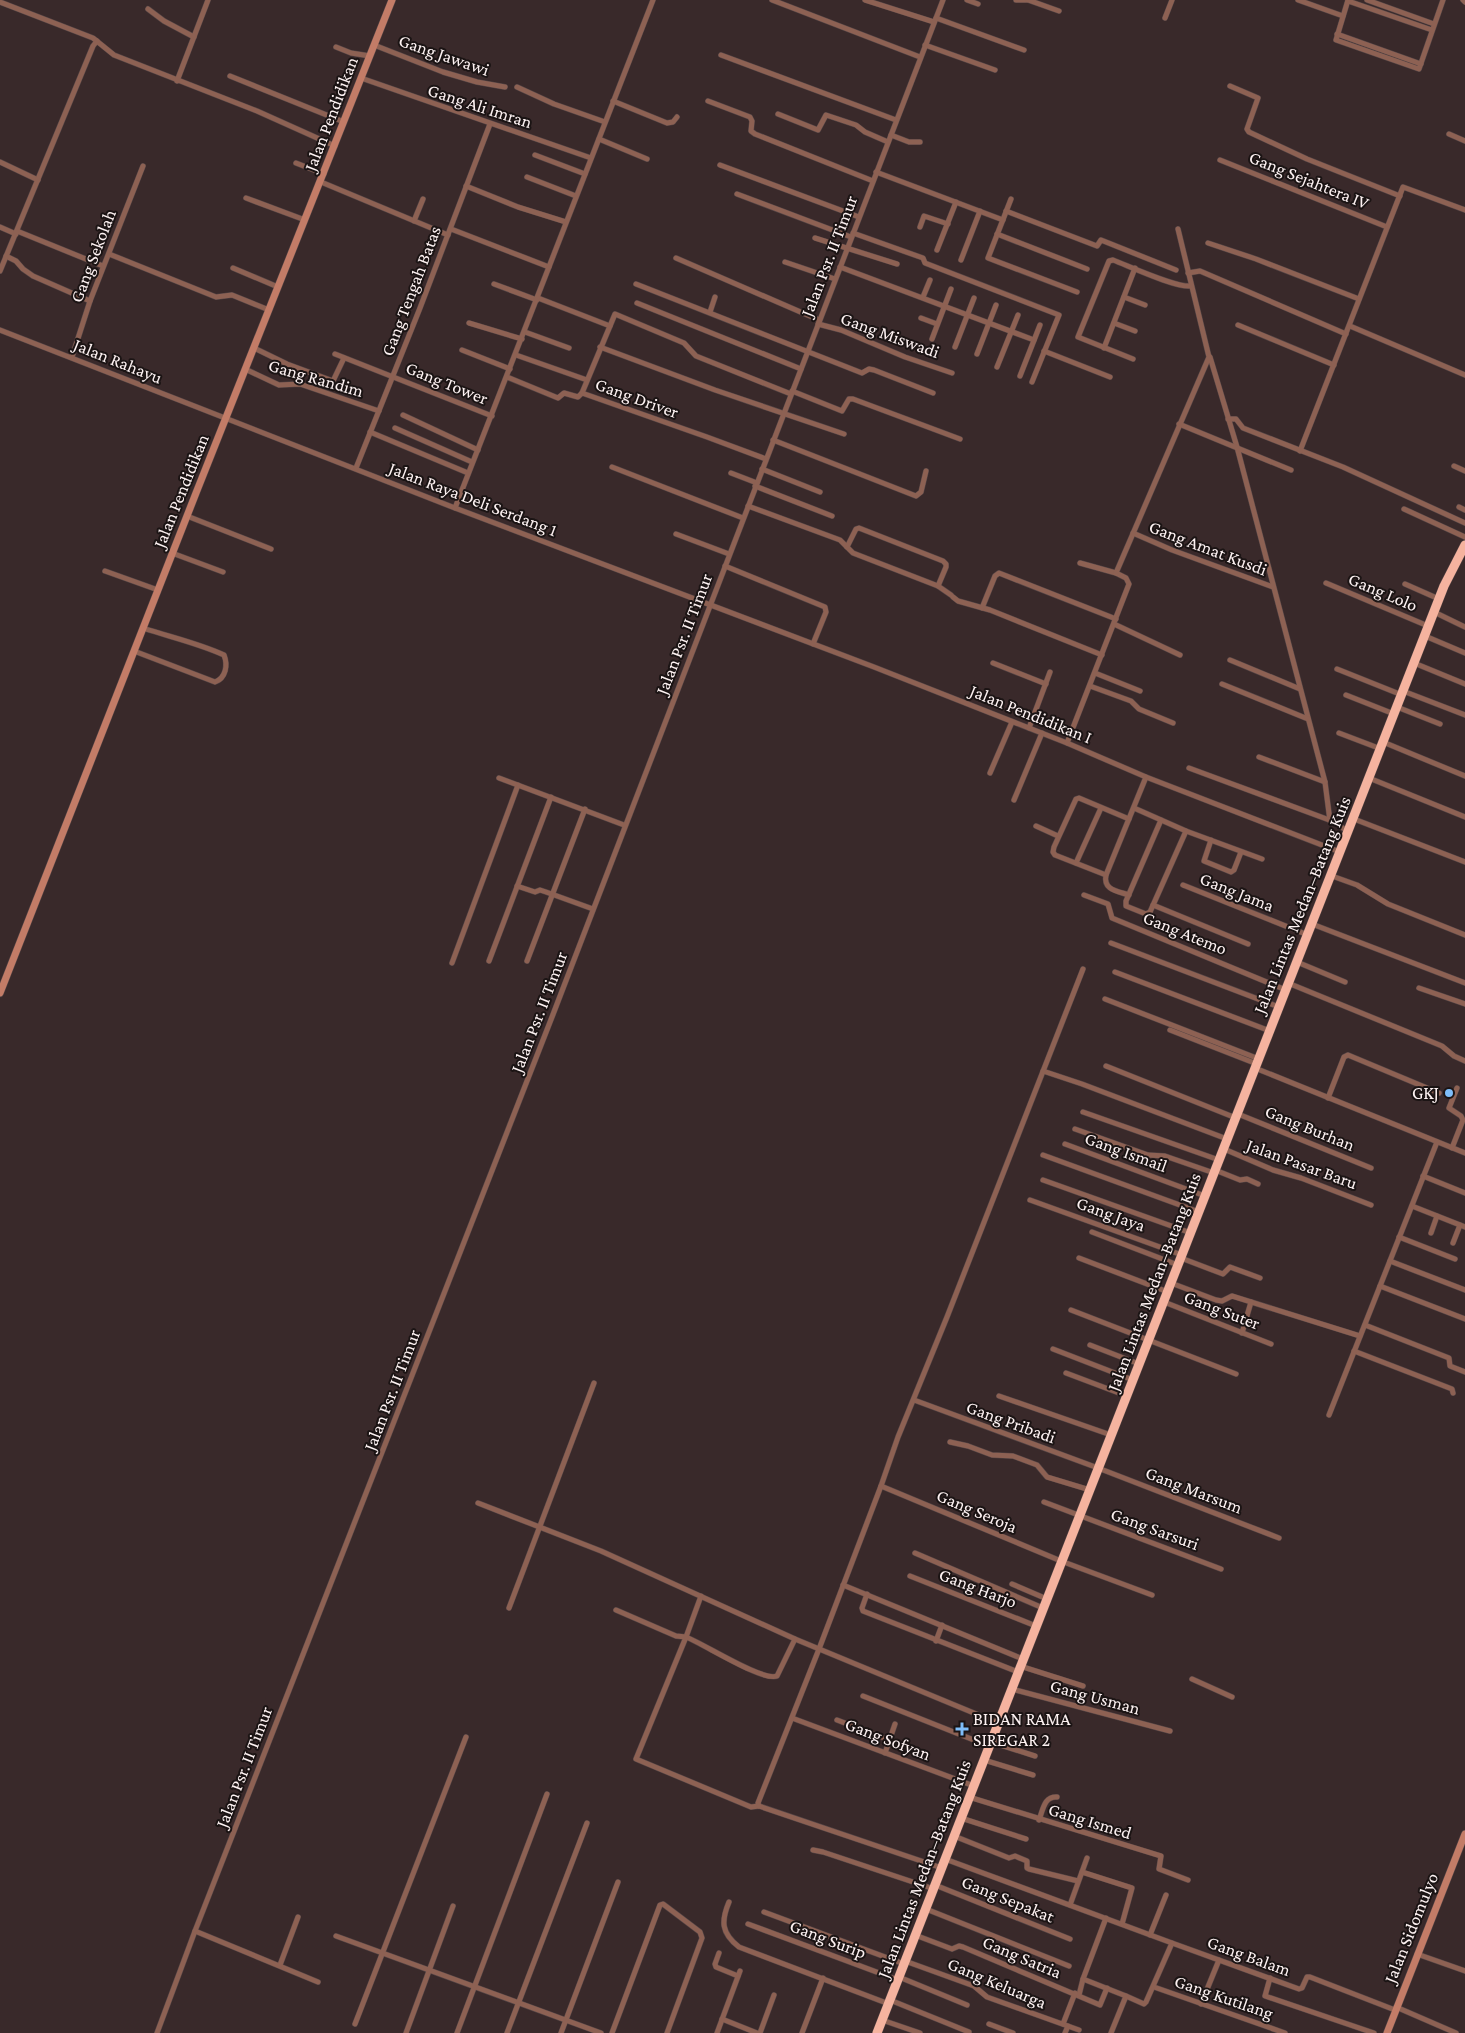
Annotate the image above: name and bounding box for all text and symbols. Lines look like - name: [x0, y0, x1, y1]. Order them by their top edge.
- street label: Gang Jawawi: [396, 30, 492, 80]
- street label: Jalan Pendidikan: [299, 54, 362, 176]
- street label: Gang Ali Imran: [425, 80, 535, 132]
- street label: Gang Sejahtera IV: [1246, 147, 1373, 214]
- street label: Jalan Psr. II Timur: [796, 192, 862, 321]
- street label: Gang Sekolah: [66, 206, 120, 305]
- street label: Gang Tengah Batas: [377, 223, 445, 359]
- street label: Gang Miswadi: [838, 308, 942, 362]
- street label: Jalan Rahayu: [69, 333, 166, 388]
- street label: Gang Randim: [266, 355, 366, 401]
- street label: Gang Tower: [403, 357, 492, 409]
- street label: Gang Driver: [593, 374, 682, 422]
- street label: Jalan Pendidikan: [148, 431, 213, 553]
- street label: Jalan Raya Deli Serdang 1: [384, 457, 560, 540]
- street label: Gang Amat Kusdi: [1146, 516, 1270, 580]
- street label: Gang Lolo: [1345, 569, 1421, 615]
- street label: Jalan Psr. II Timur: [651, 570, 717, 699]
- street label: Jalan Pendidikan I: [965, 680, 1095, 748]
- street label: Jalan Lintas Medan–Batang Kuis: [1248, 794, 1355, 1018]
- street label: Gang Jama: [1197, 868, 1277, 916]
- street label: Gang Atemo: [1140, 907, 1230, 959]
- street label: Jalan Psr. II Timur: [506, 948, 572, 1077]
- place label: GKJ: [1412, 1083, 1439, 1103]
- marker: GKJ: [1443, 1087, 1455, 1099]
- street label: Gang Burhan: [1262, 1101, 1358, 1155]
- street label: Gang Ismail: [1082, 1128, 1170, 1176]
- street label: Jalan Pasar Baru: [1242, 1134, 1360, 1193]
- street label: Jalan Lintas Medan–Batang Kuis: [1102, 1170, 1205, 1396]
- street label: Gang Jaya: [1074, 1192, 1148, 1236]
- street label: Gang Suter: [1181, 1286, 1263, 1334]
- street label: Jalan Psr. II Timur: [359, 1326, 425, 1455]
- street label: Gang Pribadi: [964, 1397, 1059, 1447]
- street label: Gang Marsum: [1143, 1462, 1246, 1518]
- street label: Gang Seroja: [933, 1485, 1020, 1538]
- street label: Gang Sarsuri: [1108, 1504, 1202, 1554]
- street label: Gang Harjo: [936, 1564, 1020, 1613]
- street label: Gang Usman: [1048, 1675, 1142, 1719]
- street label: Jalan Psr. II Timur: [211, 1703, 277, 1832]
- place label: BIDAN RAMA SIREGAR 2: [973, 1709, 1071, 1750]
- street label: Gang Sofyan: [842, 1714, 934, 1765]
- marker: BIDAN RAMA SIREGAR 2: [955, 1722, 969, 1736]
- street label: Jalan Lintas Medan–Batang Kuis: [872, 1757, 975, 1983]
- street label: Gang Ismed: [1046, 1799, 1134, 1843]
- street label: Jalan Sidomulyo: [1379, 1870, 1442, 1988]
- street label: Gang Sepakat: [959, 1871, 1058, 1927]
- street label: Gang Surip: [787, 1915, 869, 1963]
- street label: Gang Satria: [980, 1931, 1064, 1983]
- street label: Gang Balam: [1205, 1932, 1294, 1980]
- street label: Gang Keluarga: [945, 1953, 1049, 2013]
- street label: Gang Kutilang: [1172, 1971, 1276, 2023]

